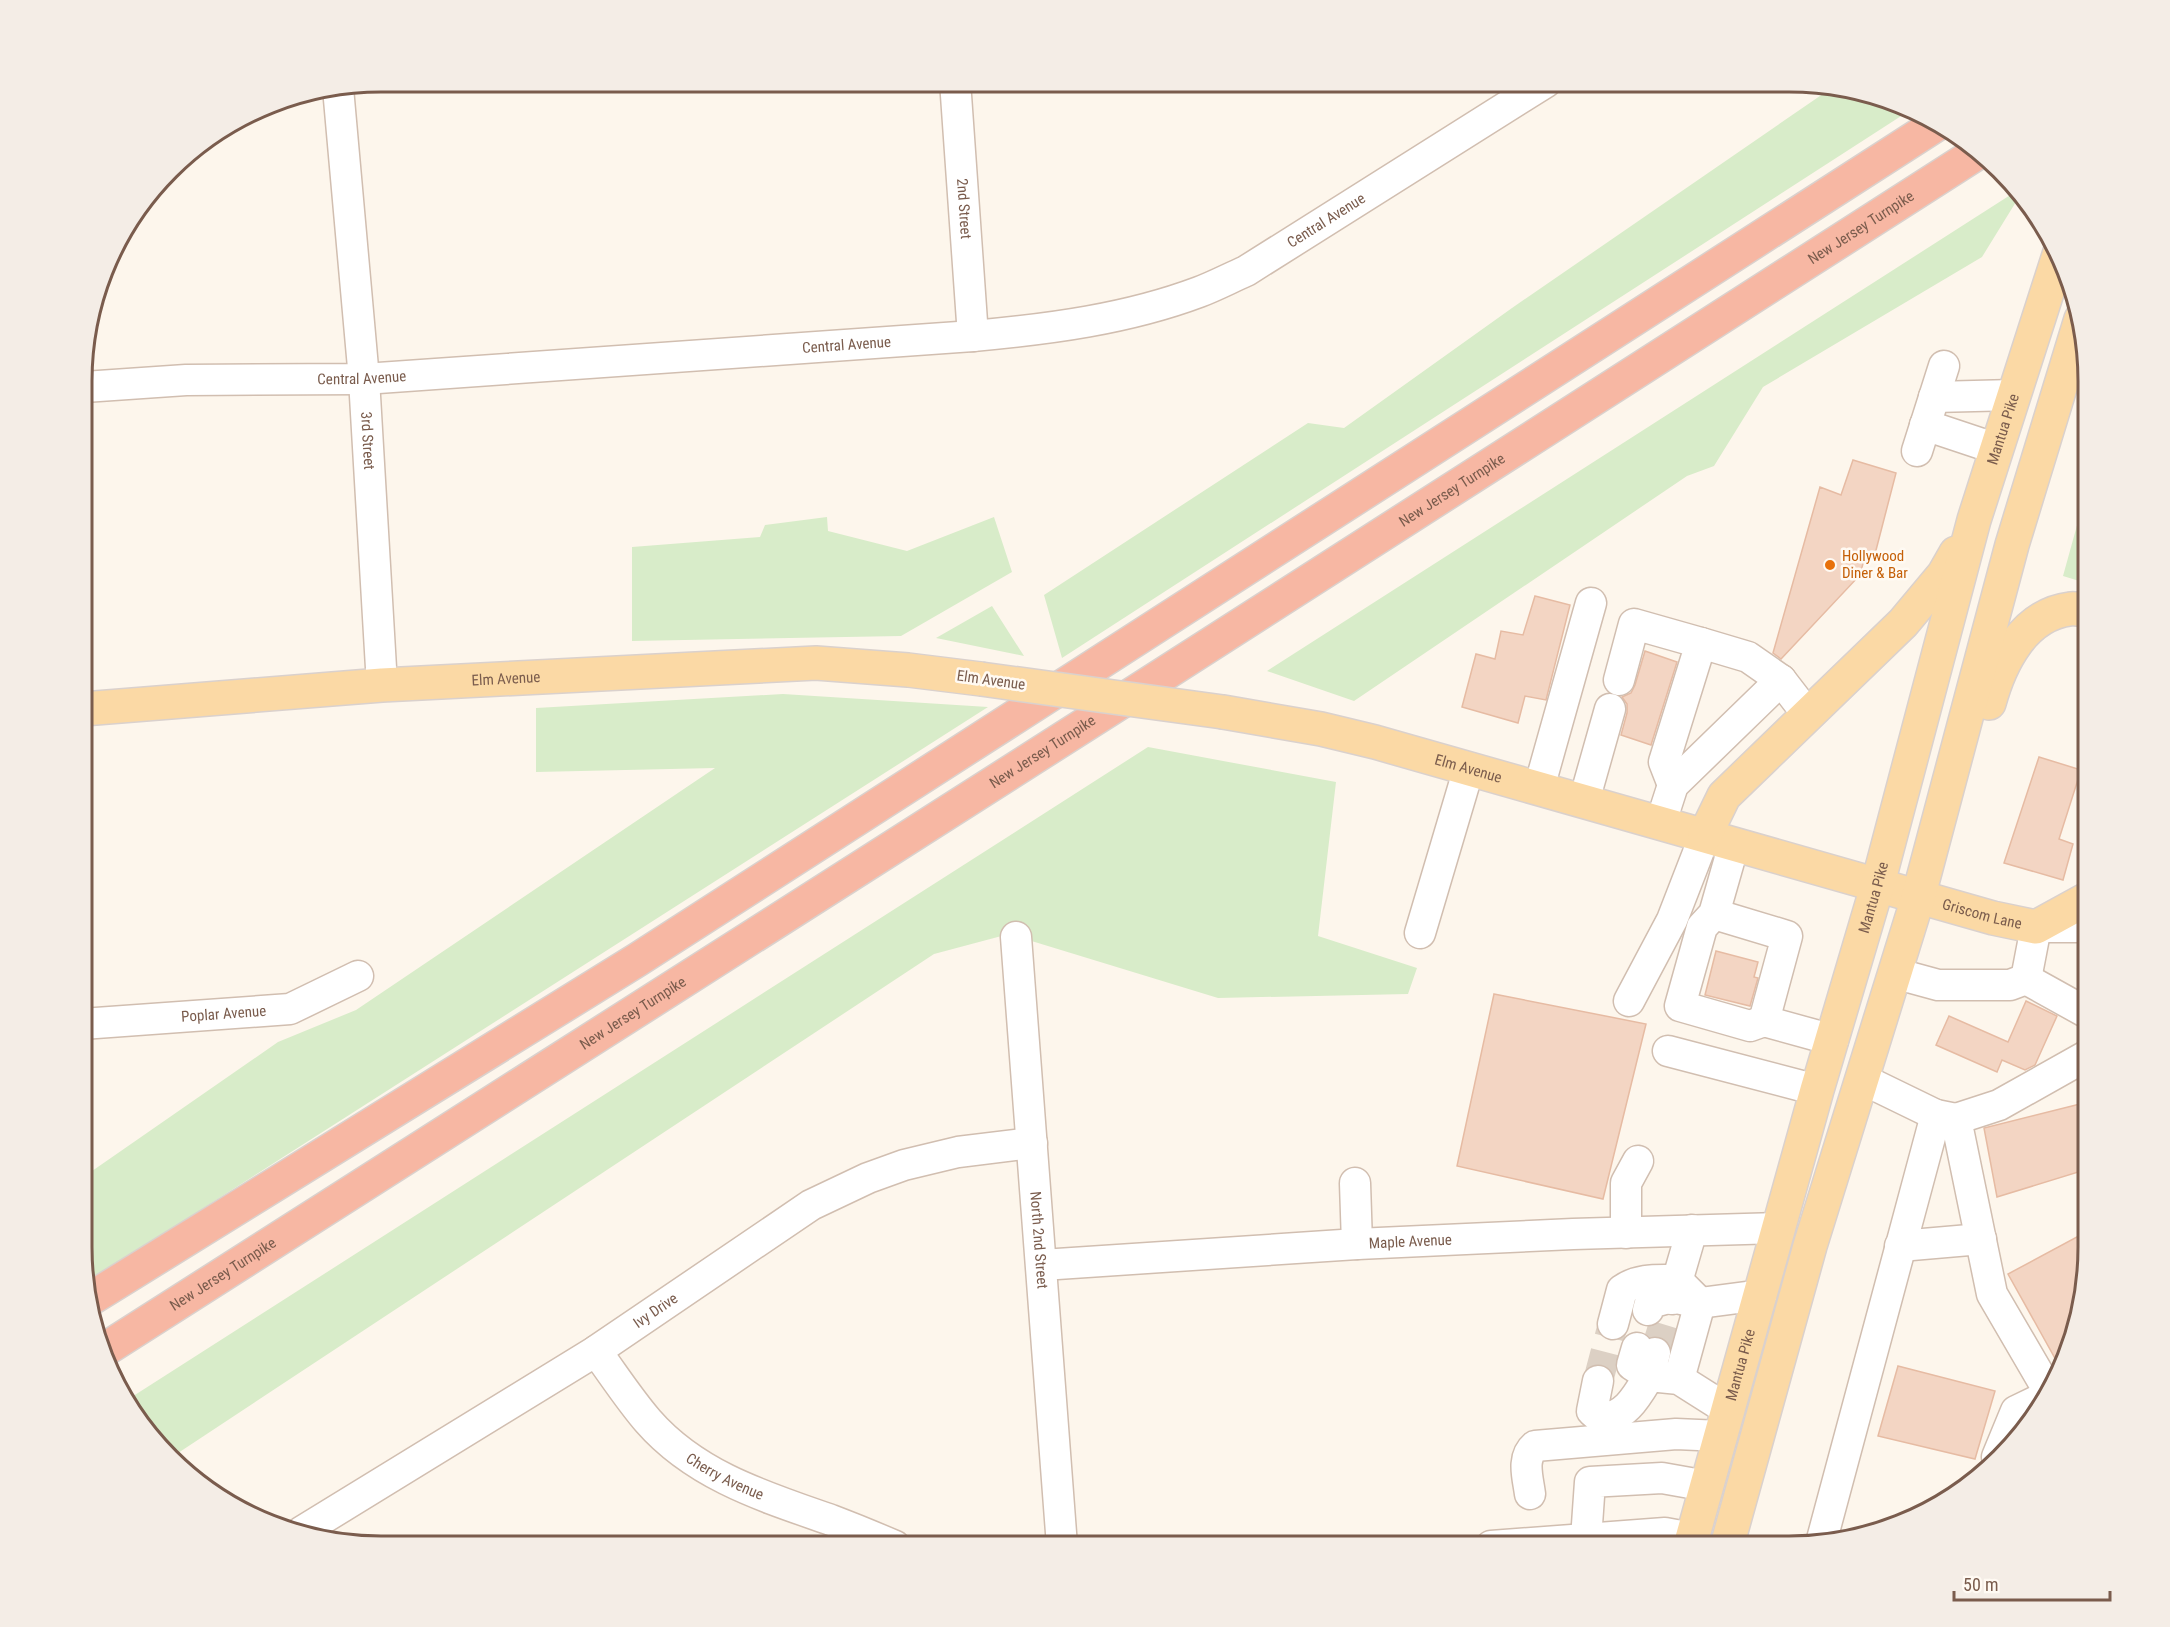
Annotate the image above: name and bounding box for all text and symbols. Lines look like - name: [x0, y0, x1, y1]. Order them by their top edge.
- street label: 2nd Street: [953, 178, 975, 240]
- street label: New Jersey Turnpike: [1805, 187, 1917, 268]
- street label: Central Avenue: [1284, 189, 1369, 252]
- street label: Central Avenue: [802, 333, 892, 357]
- street label: Central Avenue: [317, 367, 407, 388]
- street label: Mantua Pike: [1983, 391, 2023, 467]
- street label: 3rd Street: [357, 411, 378, 470]
- street label: New Jersey Turnpike: [1396, 449, 1508, 531]
- place label: Hollywood Diner & Bar: [1842, 547, 1908, 582]
- marker: Hollywood Diner & Bar: [1823, 558, 1837, 572]
- street label: Elm Avenue: [956, 666, 1026, 694]
- street label: Elm Avenue: [471, 668, 541, 689]
- street label: New Jersey Turnpike: [986, 711, 1099, 792]
- street label: Elm Avenue: [1433, 750, 1504, 787]
- street label: Mantua Pike: [1855, 860, 1892, 935]
- street label: Griscom Lane: [1940, 895, 2023, 933]
- street label: New Jersey Turnpike: [576, 973, 689, 1054]
- street label: Poplar Avenue: [181, 1002, 267, 1026]
- street label: North 2nd Street: [1026, 1191, 1052, 1290]
- street label: Maple Avenue: [1368, 1231, 1452, 1252]
- street label: New Jersey Turnpike: [166, 1234, 279, 1315]
- street label: Ivy Drive: [630, 1289, 681, 1332]
- street label: Mantua Pike: [1722, 1327, 1759, 1403]
- street label: Cherry Avenue: [683, 1449, 766, 1504]
- scale bar: [1954, 1564, 2110, 1602]
- text: 50 m: [1963, 1574, 1998, 1595]

